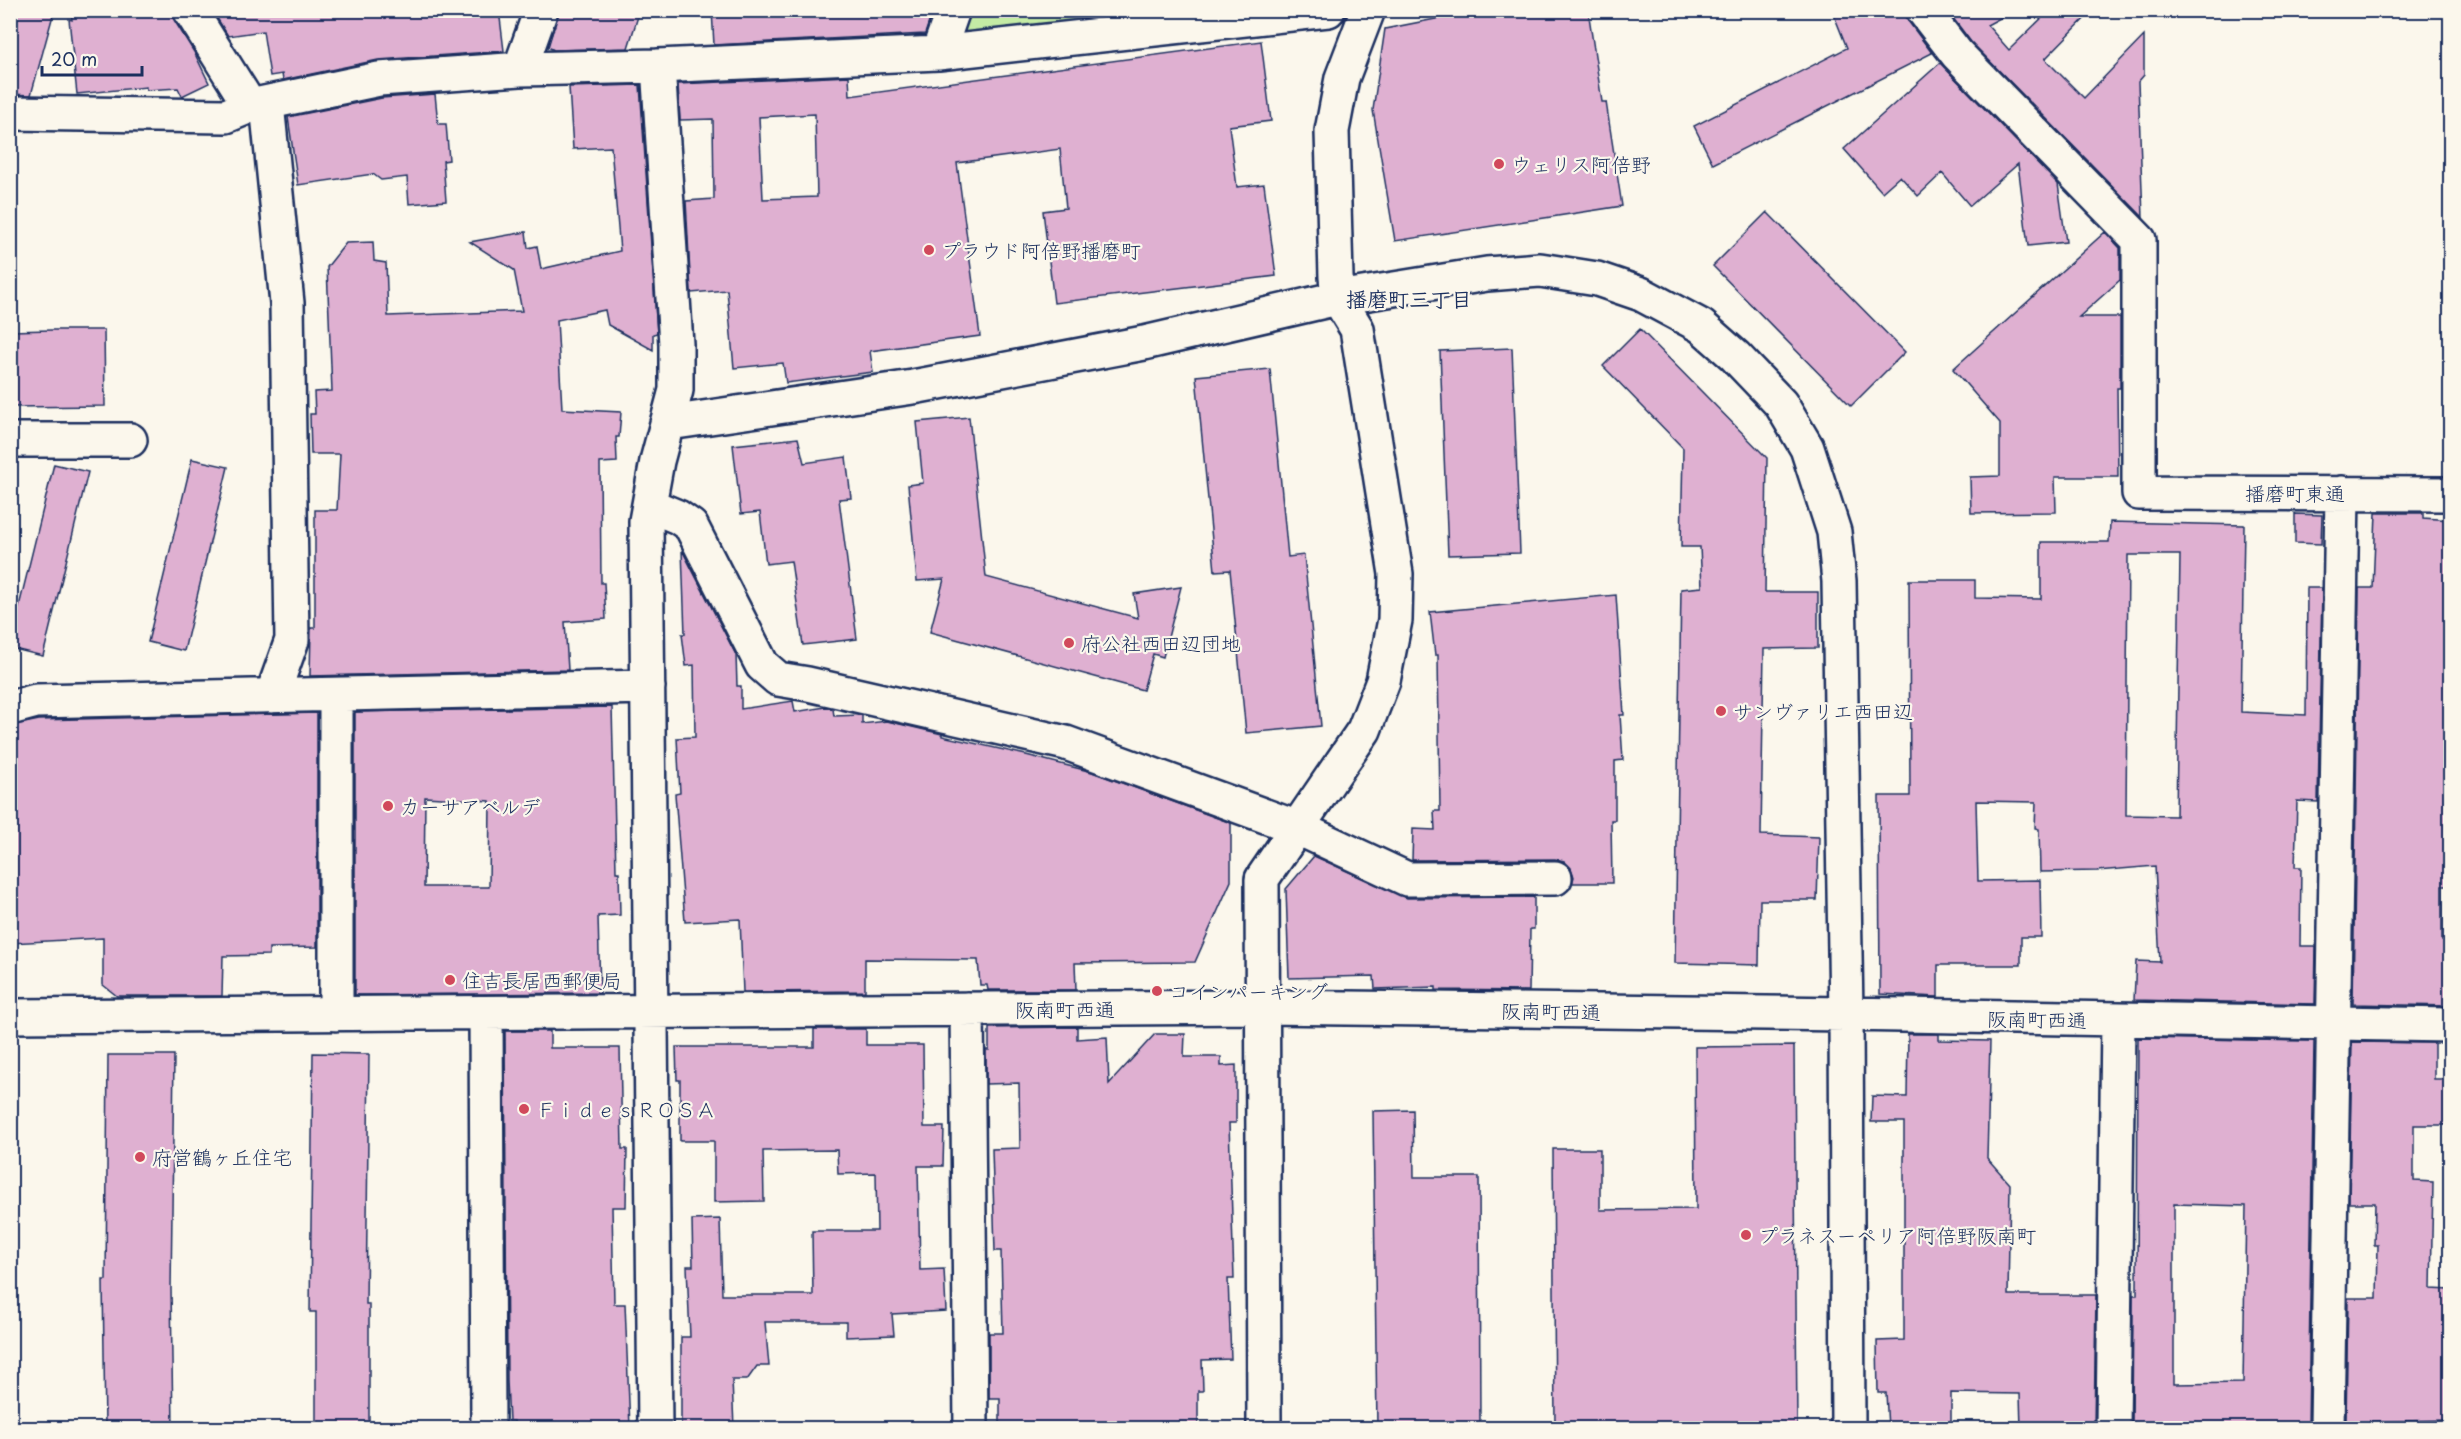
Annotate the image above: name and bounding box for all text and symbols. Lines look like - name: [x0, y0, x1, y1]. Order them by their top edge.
- scale bar: [42, 39, 142, 77]
- text: 20 m: [51, 45, 97, 72]
- place label: ウェリス阿倍野: [1511, 149, 1651, 179]
- marker: ウェリス阿倍野: [1492, 157, 1506, 171]
- place label: プラウド阿倍野播磨町: [941, 235, 1141, 265]
- marker: プラウド阿倍野播磨町: [922, 243, 936, 257]
- district label: 播磨町三丁目: [1346, 282, 1472, 314]
- street label: 播磨町東通: [2245, 478, 2345, 508]
- place label: 府公社西田辺団地: [1081, 628, 1241, 658]
- marker: 府公社西田辺団地: [1062, 636, 1076, 650]
- place label: サンヴァリエ西田辺: [1733, 696, 1913, 726]
- marker: サンヴァリエ西田辺: [1714, 704, 1728, 718]
- place label: カーサアベルデ: [400, 791, 541, 821]
- marker: カーサアベルデ: [381, 799, 395, 813]
- place label: 住吉長居西郵便局: [462, 965, 622, 995]
- marker: 住吉長居西郵便局: [443, 973, 457, 987]
- place label: コインパーキング: [1169, 976, 1328, 1006]
- marker: コインパーキング: [1150, 984, 1164, 998]
- street label: 阪南町西通: [1015, 994, 1115, 1024]
- street label: 阪南町西通: [1501, 995, 1601, 1027]
- street label: 阪南町西通: [1987, 1003, 2087, 1035]
- place label: ＦｉｄｅｓＲＯＳＡ: [536, 1094, 716, 1124]
- marker: ＦｉｄｅｓＲＯＳＡ: [517, 1102, 531, 1116]
- place label: 府営鶴ヶ丘住宅: [152, 1142, 292, 1172]
- marker: 府営鶴ヶ丘住宅: [133, 1150, 147, 1164]
- place label: プラネスーペリア阿倍野阪南町: [1758, 1220, 2036, 1250]
- marker: プラネスーペリア阿倍野阪南町: [1739, 1228, 1753, 1242]

